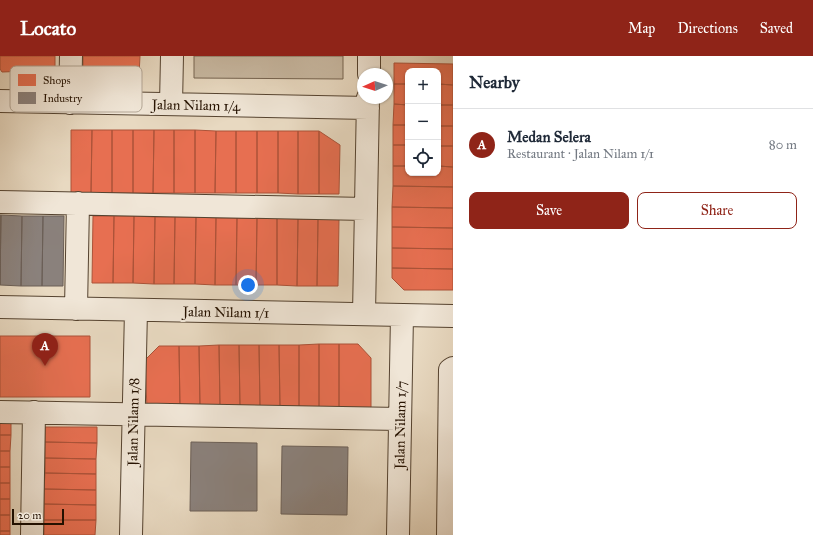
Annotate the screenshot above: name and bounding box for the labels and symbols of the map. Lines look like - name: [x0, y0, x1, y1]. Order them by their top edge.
- legend: [10, 66, 142, 112]
- north arrow: [357, 68, 393, 104]
- text: Shops: [43, 74, 71, 87]
- text: Industry: [43, 92, 83, 105]
- street label: Jalan Nilam 1/4: [150, 96, 242, 116]
- your location: [238, 275, 258, 295]
- street label: Jalan Nilam 1/1: [181, 303, 270, 323]
- pin: A: [32, 333, 58, 366]
- street label: Jalan Nilam 1/8: [124, 378, 144, 468]
- street label: Jalan Nilam 1/7: [391, 381, 411, 471]
- scale bar: [12, 507, 64, 526]

